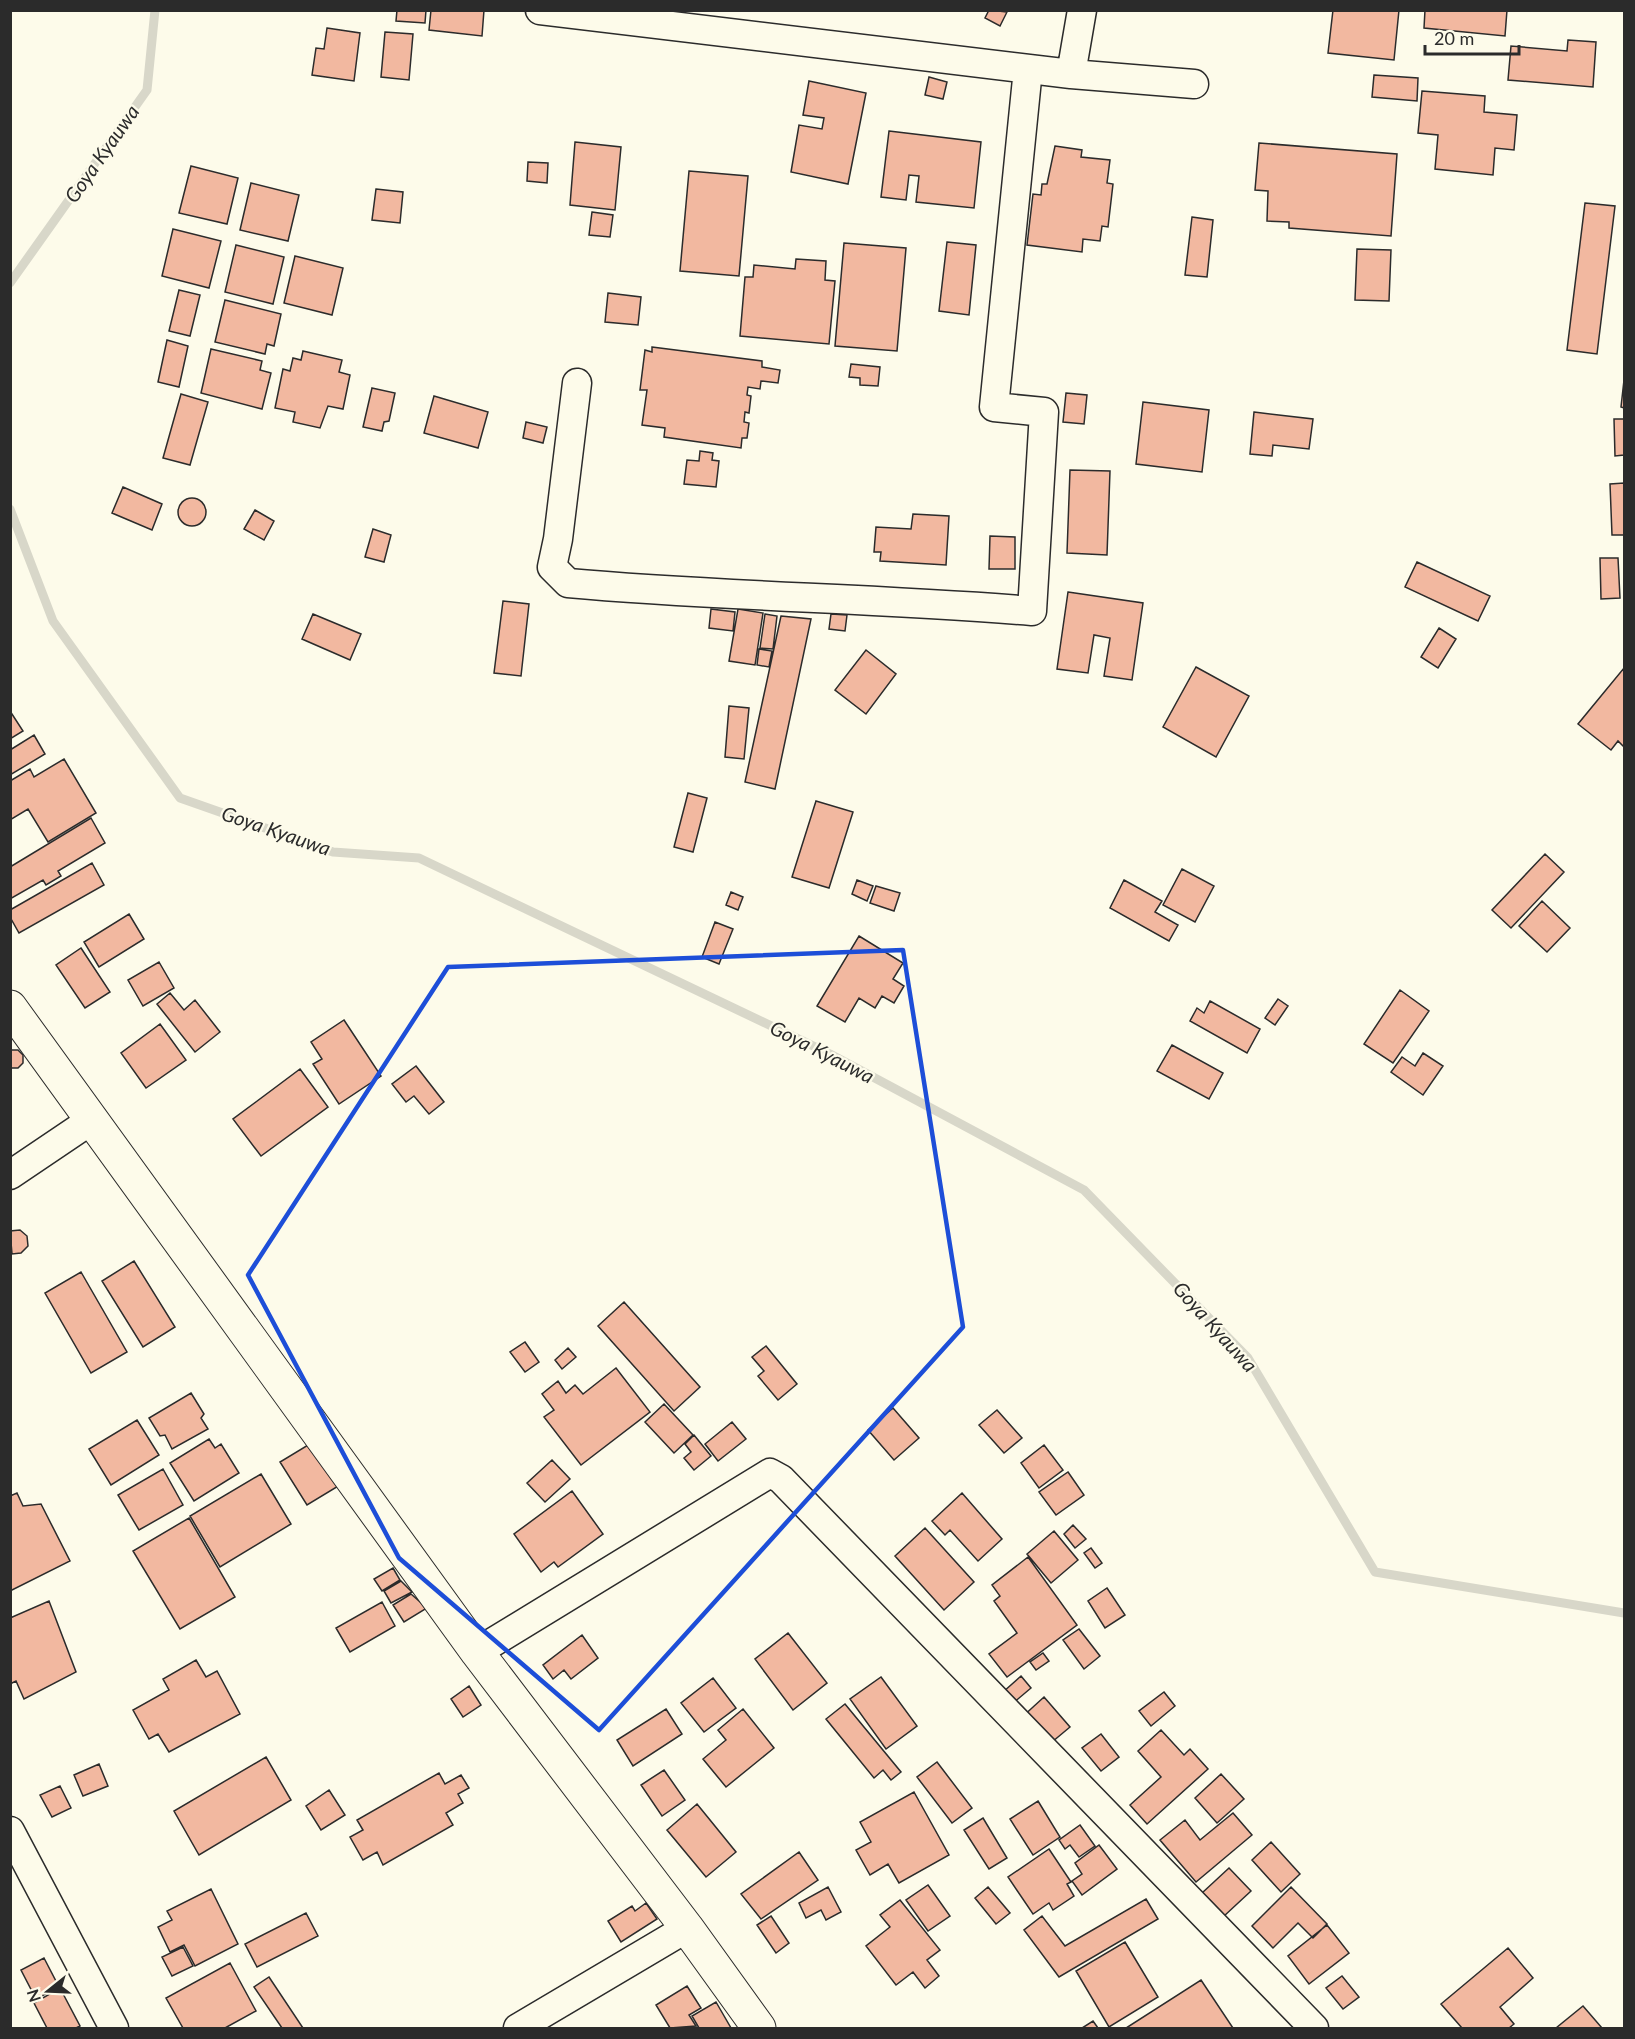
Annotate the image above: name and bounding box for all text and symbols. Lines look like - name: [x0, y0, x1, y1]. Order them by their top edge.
- scale bar: [1425, 18, 1520, 56]
- text: 20 m: [1434, 27, 1474, 49]
- water label: Goya Kyauwa: [59, 100, 144, 207]
- water label: Goya Kyauwa: [219, 800, 334, 860]
- water label: Goya Kyauwa: [766, 1015, 879, 1088]
- water label: Goya Kyauwa: [1169, 1276, 1263, 1377]
- north arrow: [18, 1961, 78, 2021]
- text: N: [22, 1987, 44, 2005]

